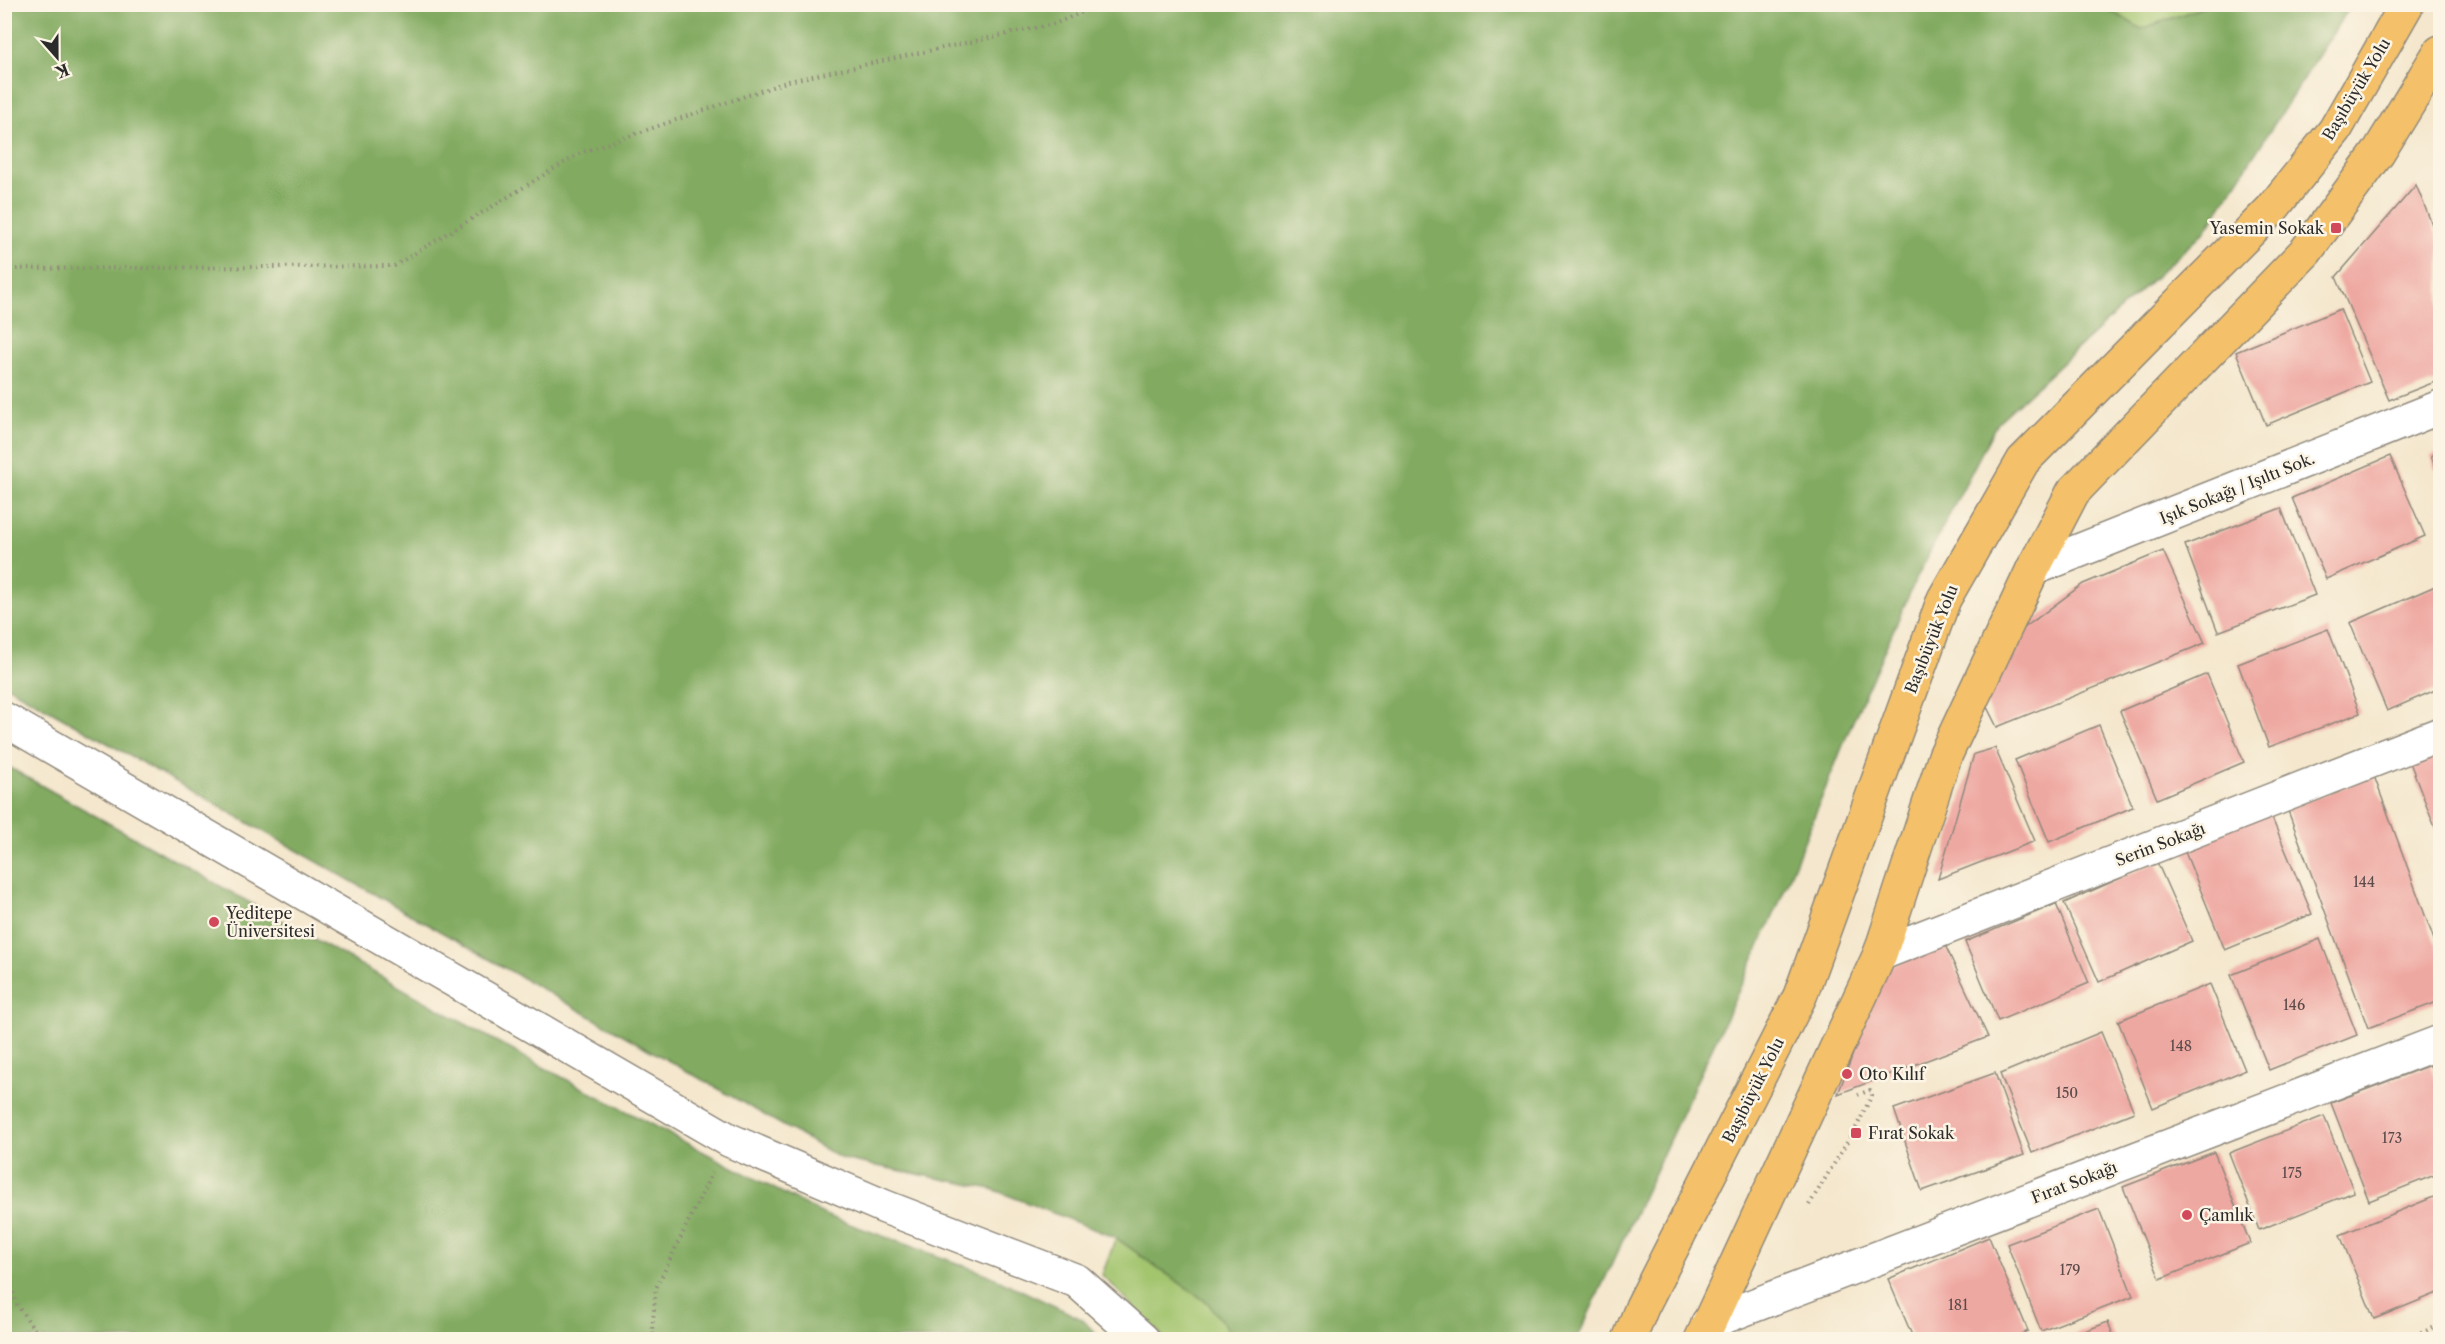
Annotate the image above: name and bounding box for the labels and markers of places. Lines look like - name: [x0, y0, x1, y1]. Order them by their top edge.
- place label: Yasemin Sokak: [2209, 218, 2325, 238]
- marker: Yasemin Sokak: [2329, 221, 2343, 235]
- place label: Yeditepe Üniversitesi: [225, 903, 315, 941]
- marker: Yeditepe Üniversitesi: [207, 915, 221, 929]
- place label: Oto Kılıf: [1859, 1064, 1927, 1084]
- marker: Oto Kılıf: [1840, 1067, 1854, 1081]
- place label: Fırat Sokak: [1868, 1123, 1955, 1143]
- marker: Fırat Sokak: [1849, 1126, 1863, 1140]
- place label: Çamlık: [2199, 1205, 2254, 1225]
- marker: Çamlık: [2180, 1208, 2194, 1222]

